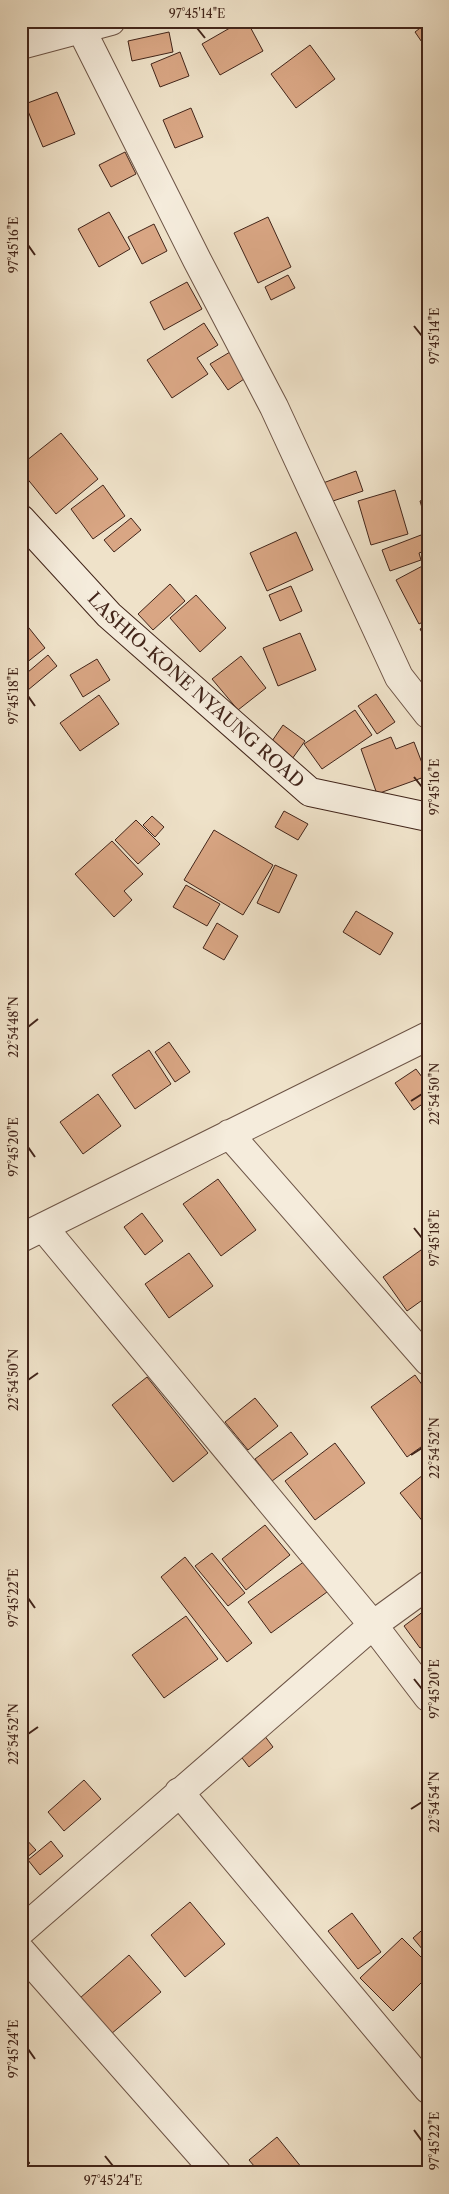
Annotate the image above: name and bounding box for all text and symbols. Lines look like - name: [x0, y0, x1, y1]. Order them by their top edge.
- text: 97°45'14"E: [169, 6, 225, 21]
- text: 97°45'16"E: [6, 217, 21, 273]
- text: 97°45'14"E: [427, 308, 442, 364]
- street label: LASHIO-KONE NYAUNG ROAD: [83, 588, 309, 793]
- text: 97°45'18"E: [6, 667, 21, 725]
- text: 97°45'16"E: [427, 759, 442, 815]
- text: 22°54'48"N: [6, 996, 21, 1058]
- text: 22°54'50"N: [427, 1063, 442, 1125]
- text: 97°45'20"E: [6, 1117, 21, 1177]
- text: 97°45'18"E: [427, 1209, 442, 1267]
- text: 22°54'50"N: [6, 1349, 21, 1411]
- text: 22°54'52"N: [427, 1417, 442, 1479]
- text: 97°45'22"E: [6, 1569, 21, 1627]
- text: 97°45'20"E: [427, 1659, 442, 1719]
- text: 22°54'52"N: [6, 1703, 21, 1765]
- text: 22°54'54"N: [427, 1771, 442, 1833]
- text: 97°45'24"E: [6, 2020, 21, 2078]
- text: 97°45'22"E: [427, 2112, 442, 2170]
- text: 97°45'24"E: [84, 2173, 142, 2188]

